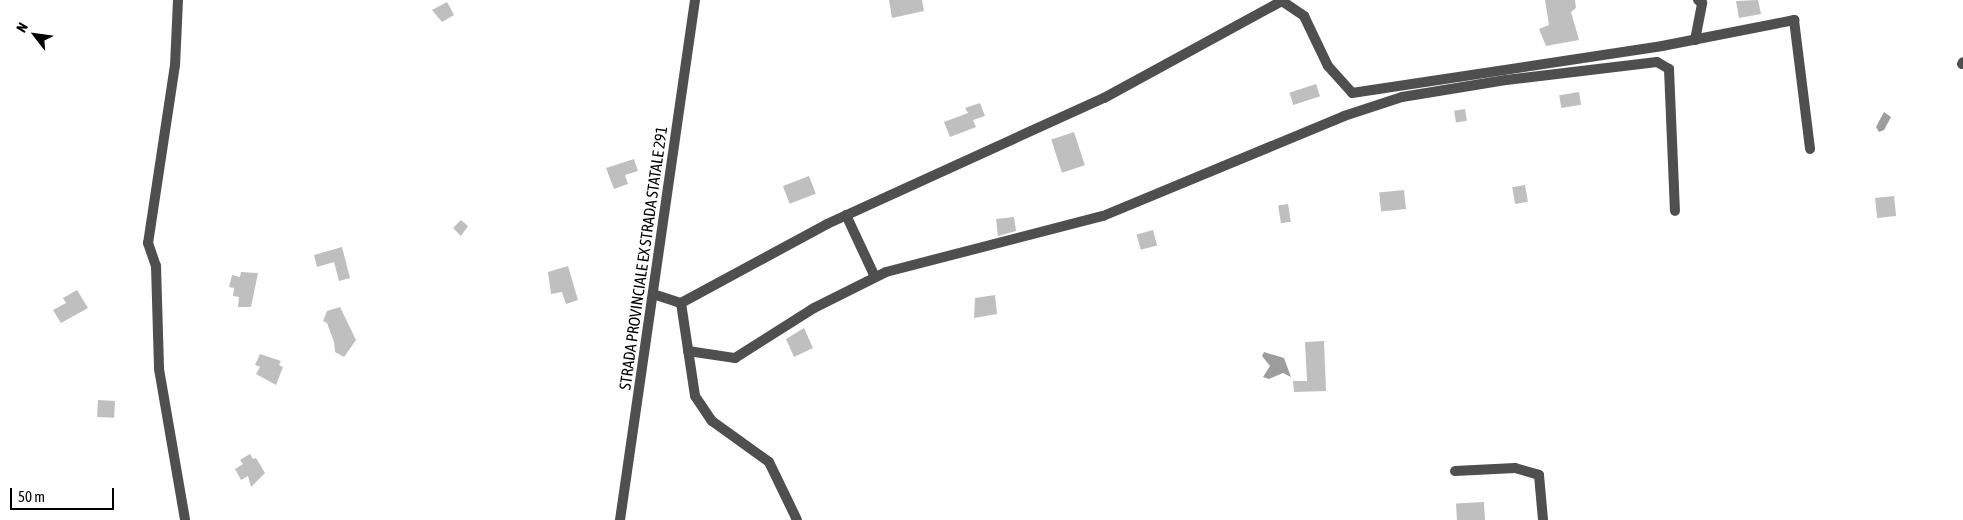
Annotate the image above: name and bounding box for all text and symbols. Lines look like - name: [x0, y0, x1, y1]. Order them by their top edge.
- north arrow: [10, 10, 60, 60]
- text: N: [13, 20, 31, 35]
- street label: STRADA PROVINCIALE EX STRADA STATALE 291: [615, 125, 671, 391]
- scale bar: [12, 478, 116, 510]
- text: 50 m: [18, 488, 45, 505]

